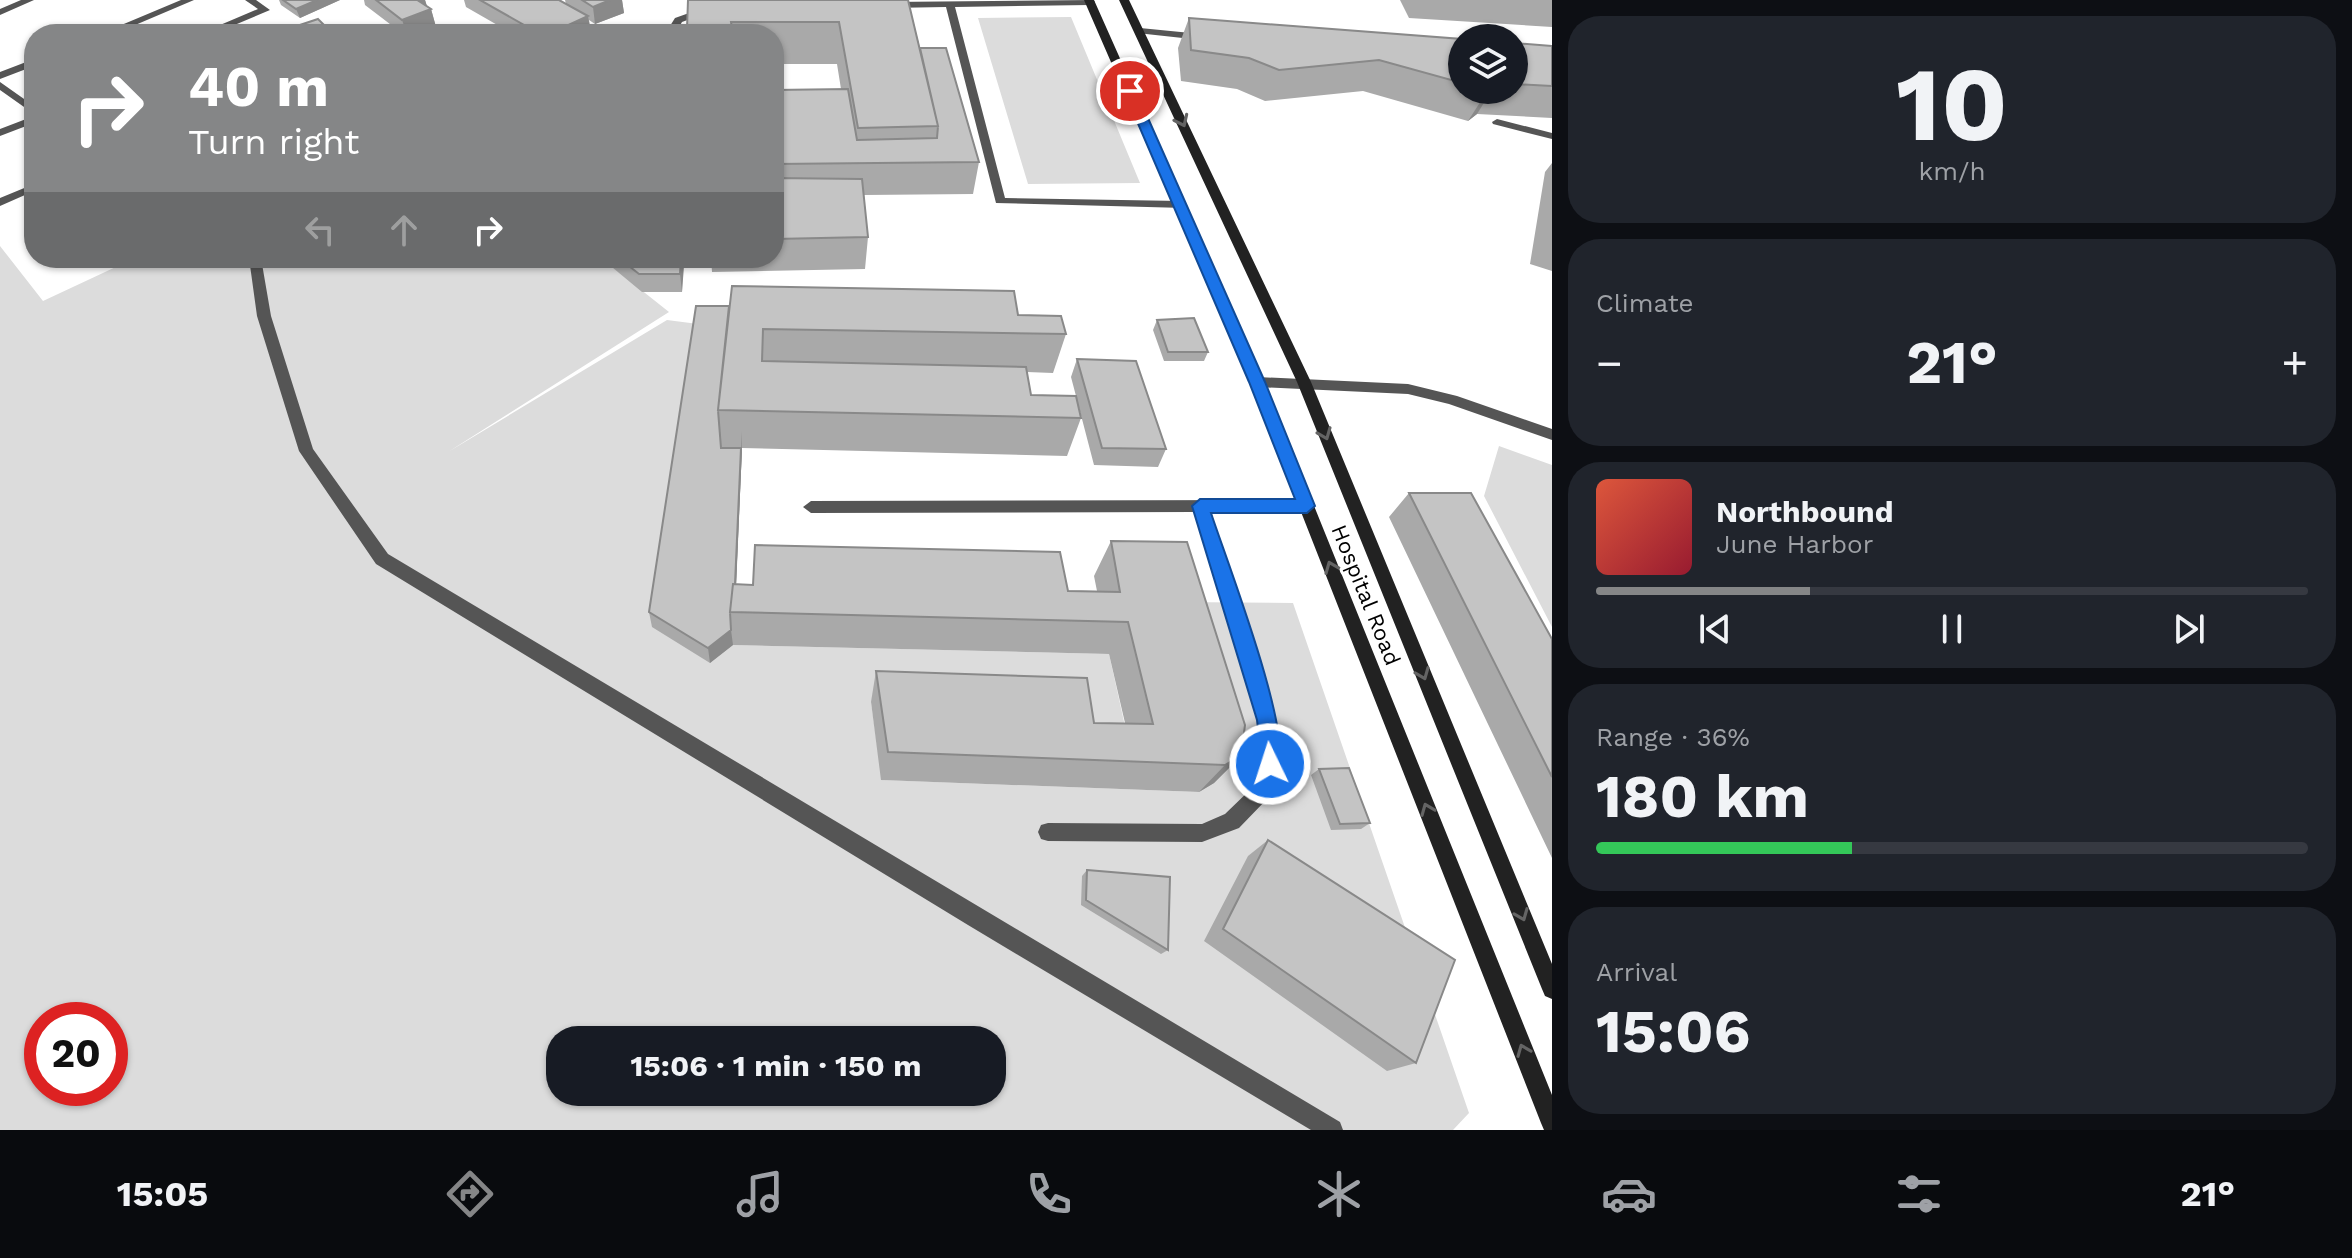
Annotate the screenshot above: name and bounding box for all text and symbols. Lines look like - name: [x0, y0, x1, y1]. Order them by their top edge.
- map controls: [1448, 24, 1528, 104]
- button: layers: [1448, 24, 1528, 104]
- text: 10: [1896, 43, 2008, 165]
- text: 40 m: [188, 54, 329, 120]
- icon: right: [56, 56, 160, 160]
- pin: [1096, 57, 1164, 125]
- icon: arrive: [1108, 69, 1152, 113]
- one-way arrow: [1172, 113, 1188, 127]
- text: Turn right: [188, 121, 359, 163]
- text: km/h: [1919, 156, 1985, 186]
- icon: left: [298, 208, 342, 252]
- icon: ahead: [382, 208, 426, 252]
- icon: right: [466, 208, 510, 252]
- text: Climate: [1596, 288, 1694, 318]
- text: 21°: [1906, 327, 1998, 398]
- text: −: [1596, 337, 1623, 389]
- text: +: [2281, 337, 2308, 389]
- one-way arrow: [1315, 426, 1332, 440]
- text: Northbound: [1716, 494, 1893, 529]
- street label: Hospital Road: [1326, 521, 1406, 669]
- text: June Harbor: [1716, 529, 1873, 559]
- one-way arrow: [1324, 561, 1341, 575]
- icon: previous: [1693, 607, 1737, 651]
- icon: pause: [1930, 607, 1974, 651]
- icon: next: [2167, 607, 2211, 651]
- one-way arrow: [1414, 666, 1430, 680]
- position arrow: [1228, 722, 1312, 806]
- text: Range · 36%: [1596, 722, 1750, 752]
- text: 180 km: [1596, 761, 1809, 832]
- one-way arrow: [1420, 803, 1437, 817]
- one-way arrow: [1512, 907, 1528, 921]
- text: Arrival: [1596, 957, 1677, 987]
- text: 15:06: [1596, 996, 1751, 1067]
- speed limit sign: 20: [24, 1002, 128, 1106]
- one-way arrow: [1516, 1044, 1533, 1058]
- text: 15:06 · 1 min · 150 m: [630, 1048, 922, 1083]
- icon: directions: [442, 1166, 498, 1222]
- icon: music: [732, 1166, 788, 1222]
- icon: phone: [1021, 1166, 1077, 1222]
- icon: climate: [1311, 1166, 1367, 1222]
- icon: car: [1601, 1166, 1657, 1222]
- icon: filters: [1891, 1166, 1947, 1222]
- text: 15:05: [117, 1173, 208, 1215]
- text: 21°: [2180, 1173, 2235, 1215]

